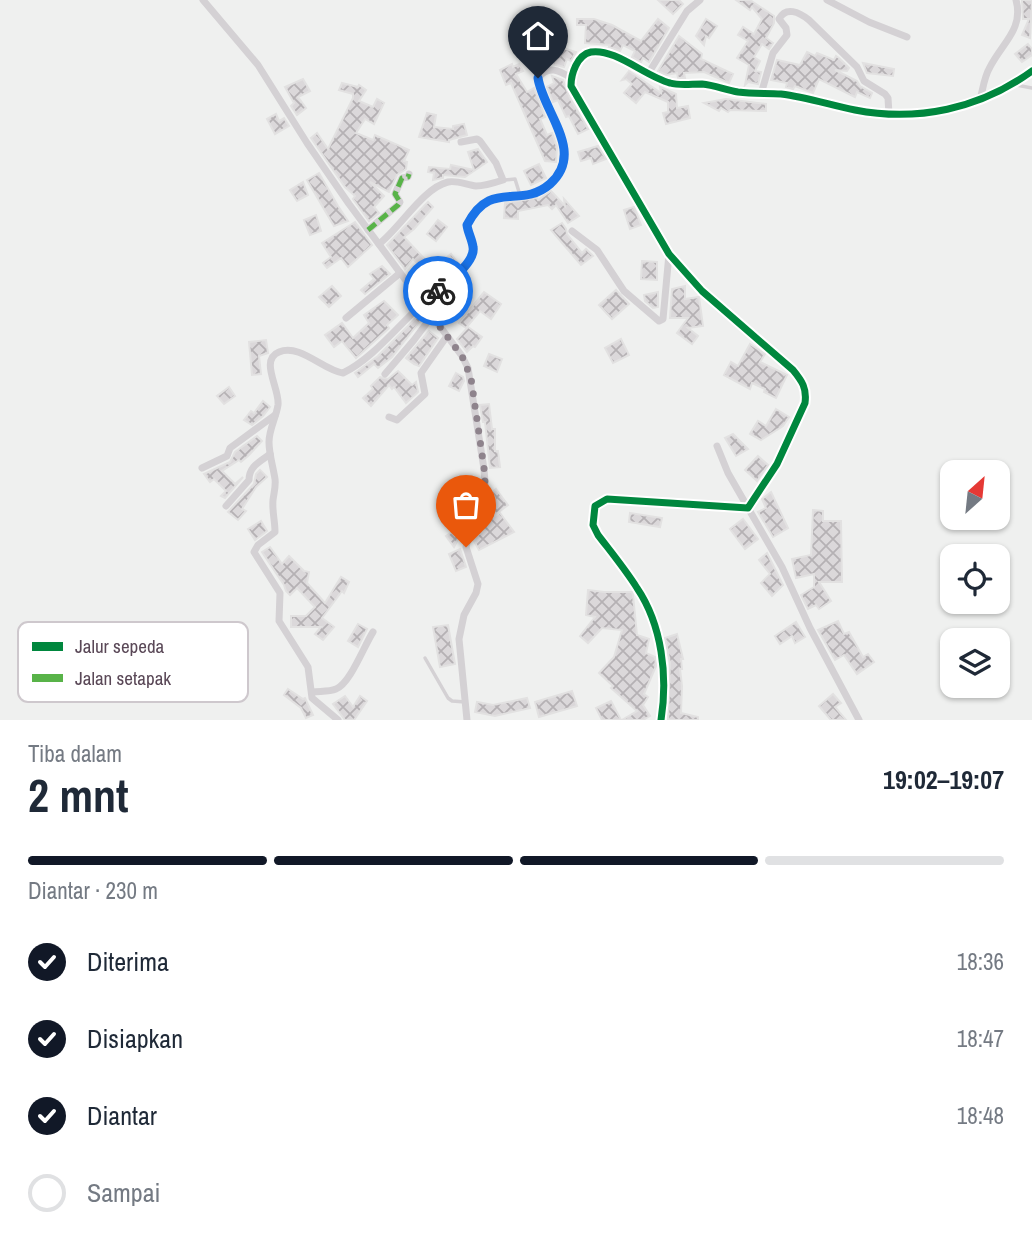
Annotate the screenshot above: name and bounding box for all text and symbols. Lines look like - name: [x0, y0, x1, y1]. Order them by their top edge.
- pin: [508, 6, 568, 78]
- icon: home: [519, 17, 557, 55]
- courier: [403, 256, 473, 326]
- icon: bike: [419, 272, 457, 310]
- north arrow: [940, 460, 1010, 530]
- map controls: [940, 460, 1010, 698]
- pin: [436, 475, 496, 547]
- icon: bag: [447, 486, 485, 524]
- button: locate: [940, 544, 1010, 614]
- legend: [18, 622, 248, 702]
- button: layers: [940, 628, 1010, 698]
- text: Jalur sepeda: [75, 633, 165, 659]
- text: Jalan setapak: [75, 665, 171, 691]
- text: Tiba dalam: [28, 738, 122, 769]
- text: 19:02–19:07: [883, 762, 1004, 797]
- text: 2 mnt: [28, 764, 129, 826]
- text: Diantar · 230 m: [28, 875, 158, 906]
- icon: check: [28, 943, 66, 981]
- text: Diterima: [87, 944, 169, 979]
- text: 18:36: [957, 946, 1004, 977]
- icon: check: [28, 1020, 66, 1058]
- text: Disiapkan: [87, 1021, 183, 1056]
- text: 18:47: [957, 1023, 1004, 1054]
- icon: check: [28, 1097, 66, 1135]
- text: Diantar: [87, 1098, 157, 1133]
- text: 18:48: [957, 1100, 1004, 1131]
- text: Sampai: [87, 1175, 160, 1210]

